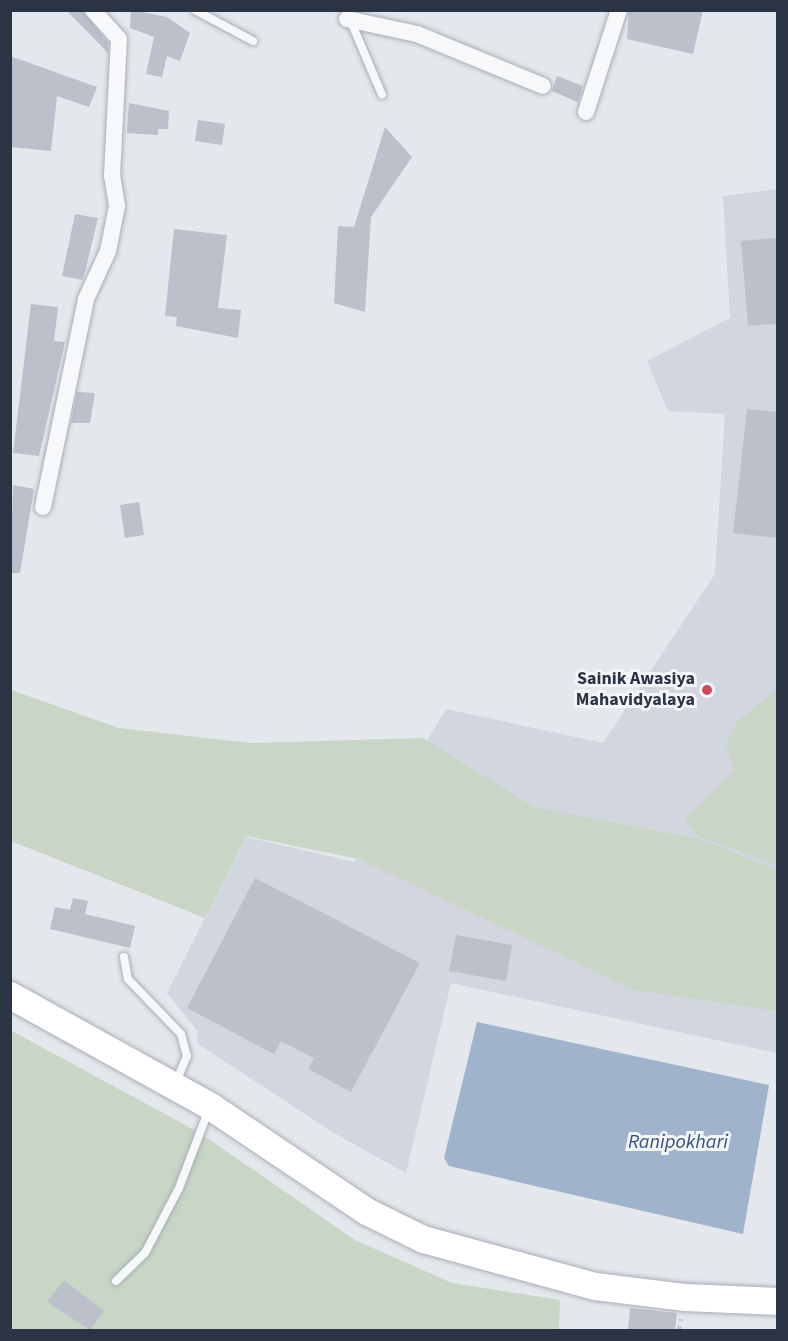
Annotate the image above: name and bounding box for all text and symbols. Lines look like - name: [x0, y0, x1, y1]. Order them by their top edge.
- place label: Sainik Awasiya Mahavidyalaya: [576, 669, 695, 712]
- marker: Sainik Awasiya Mahavidyalaya: [700, 683, 714, 697]
- water label: Ranipokhari: [628, 1130, 728, 1154]

